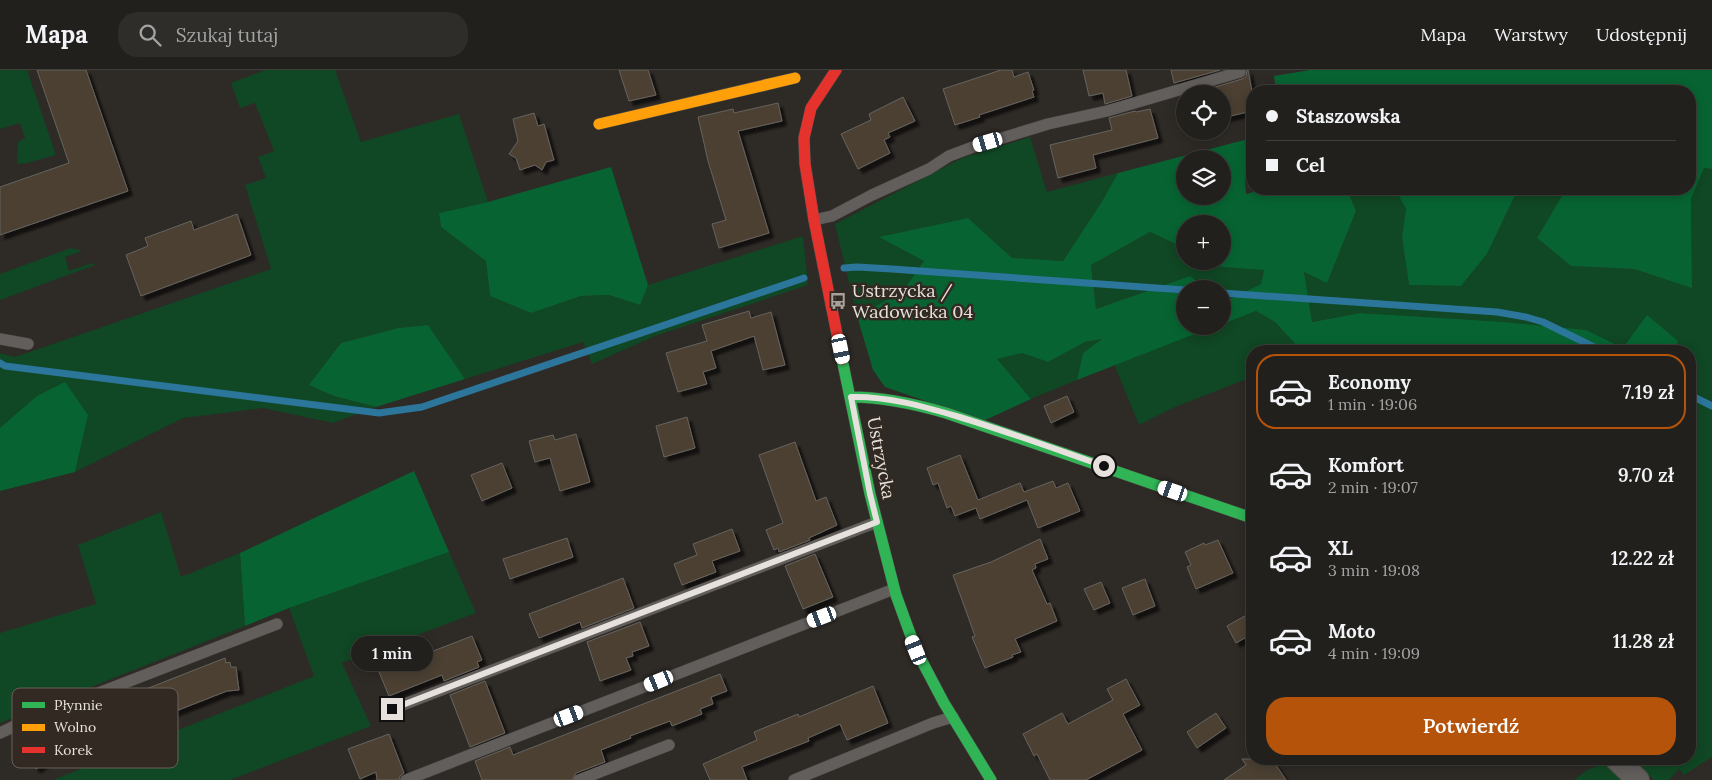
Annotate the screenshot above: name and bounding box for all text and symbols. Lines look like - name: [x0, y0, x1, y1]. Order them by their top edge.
- search box: [118, 12, 468, 57]
- text: Mapa: [25, 19, 88, 50]
- icon: search: [136, 21, 164, 49]
- text: Szukaj tutaj: [176, 23, 278, 47]
- text: Mapa: [1420, 23, 1466, 46]
- text: Warstwy: [1494, 23, 1568, 46]
- text: Udostępnij: [1596, 23, 1687, 46]
- map controls: [1176, 85, 1231, 335]
- button: locate: [1176, 85, 1231, 140]
- text: Staszowska: [1296, 104, 1400, 128]
- car: [971, 131, 1004, 153]
- button: layers: [1176, 150, 1231, 205]
- text: Cel: [1296, 153, 1325, 177]
- button: +: [1176, 215, 1231, 270]
- place label: Ustrzycka / Wadowicka 04: [852, 279, 974, 323]
- button: −: [1176, 280, 1231, 335]
- bus stop icon: Ustrzycka / Wadowicka 04: [828, 291, 848, 311]
- car: [830, 333, 851, 365]
- icon: car: [1268, 369, 1313, 414]
- text: Economy: [1328, 370, 1411, 394]
- text: 7.19 zł: [1622, 380, 1674, 404]
- text: 1 min · 19:06: [1328, 394, 1417, 414]
- street label: Ustrzycka: [862, 415, 901, 501]
- icon: car: [1268, 452, 1313, 497]
- text: Komfort: [1328, 453, 1404, 477]
- route start: [1093, 455, 1115, 477]
- text: 9.70 zł: [1618, 463, 1674, 487]
- text: 2 min · 19:07: [1328, 477, 1418, 497]
- car: [1156, 479, 1189, 503]
- icon: car: [1268, 535, 1313, 580]
- text: XL: [1328, 536, 1353, 560]
- text: 12.22 zł: [1611, 546, 1674, 570]
- text: 3 min · 19:08: [1328, 560, 1420, 580]
- car: [805, 605, 838, 629]
- icon: car: [1268, 618, 1313, 663]
- text: Moto: [1328, 619, 1375, 643]
- text: 11.28 zł: [1613, 629, 1674, 653]
- car: [903, 633, 928, 667]
- callout: 1 min: [351, 636, 433, 672]
- text: 1 min: [372, 643, 412, 663]
- text: 4 min · 19:09: [1328, 643, 1420, 663]
- car: [642, 668, 675, 694]
- legend: [12, 688, 178, 768]
- text: Płynnie: [54, 696, 103, 714]
- button: Potwierdź: [1266, 697, 1676, 755]
- route end: [381, 698, 403, 720]
- car: [552, 704, 585, 728]
- text: Wolno: [54, 718, 96, 736]
- text: Korek: [54, 741, 93, 759]

